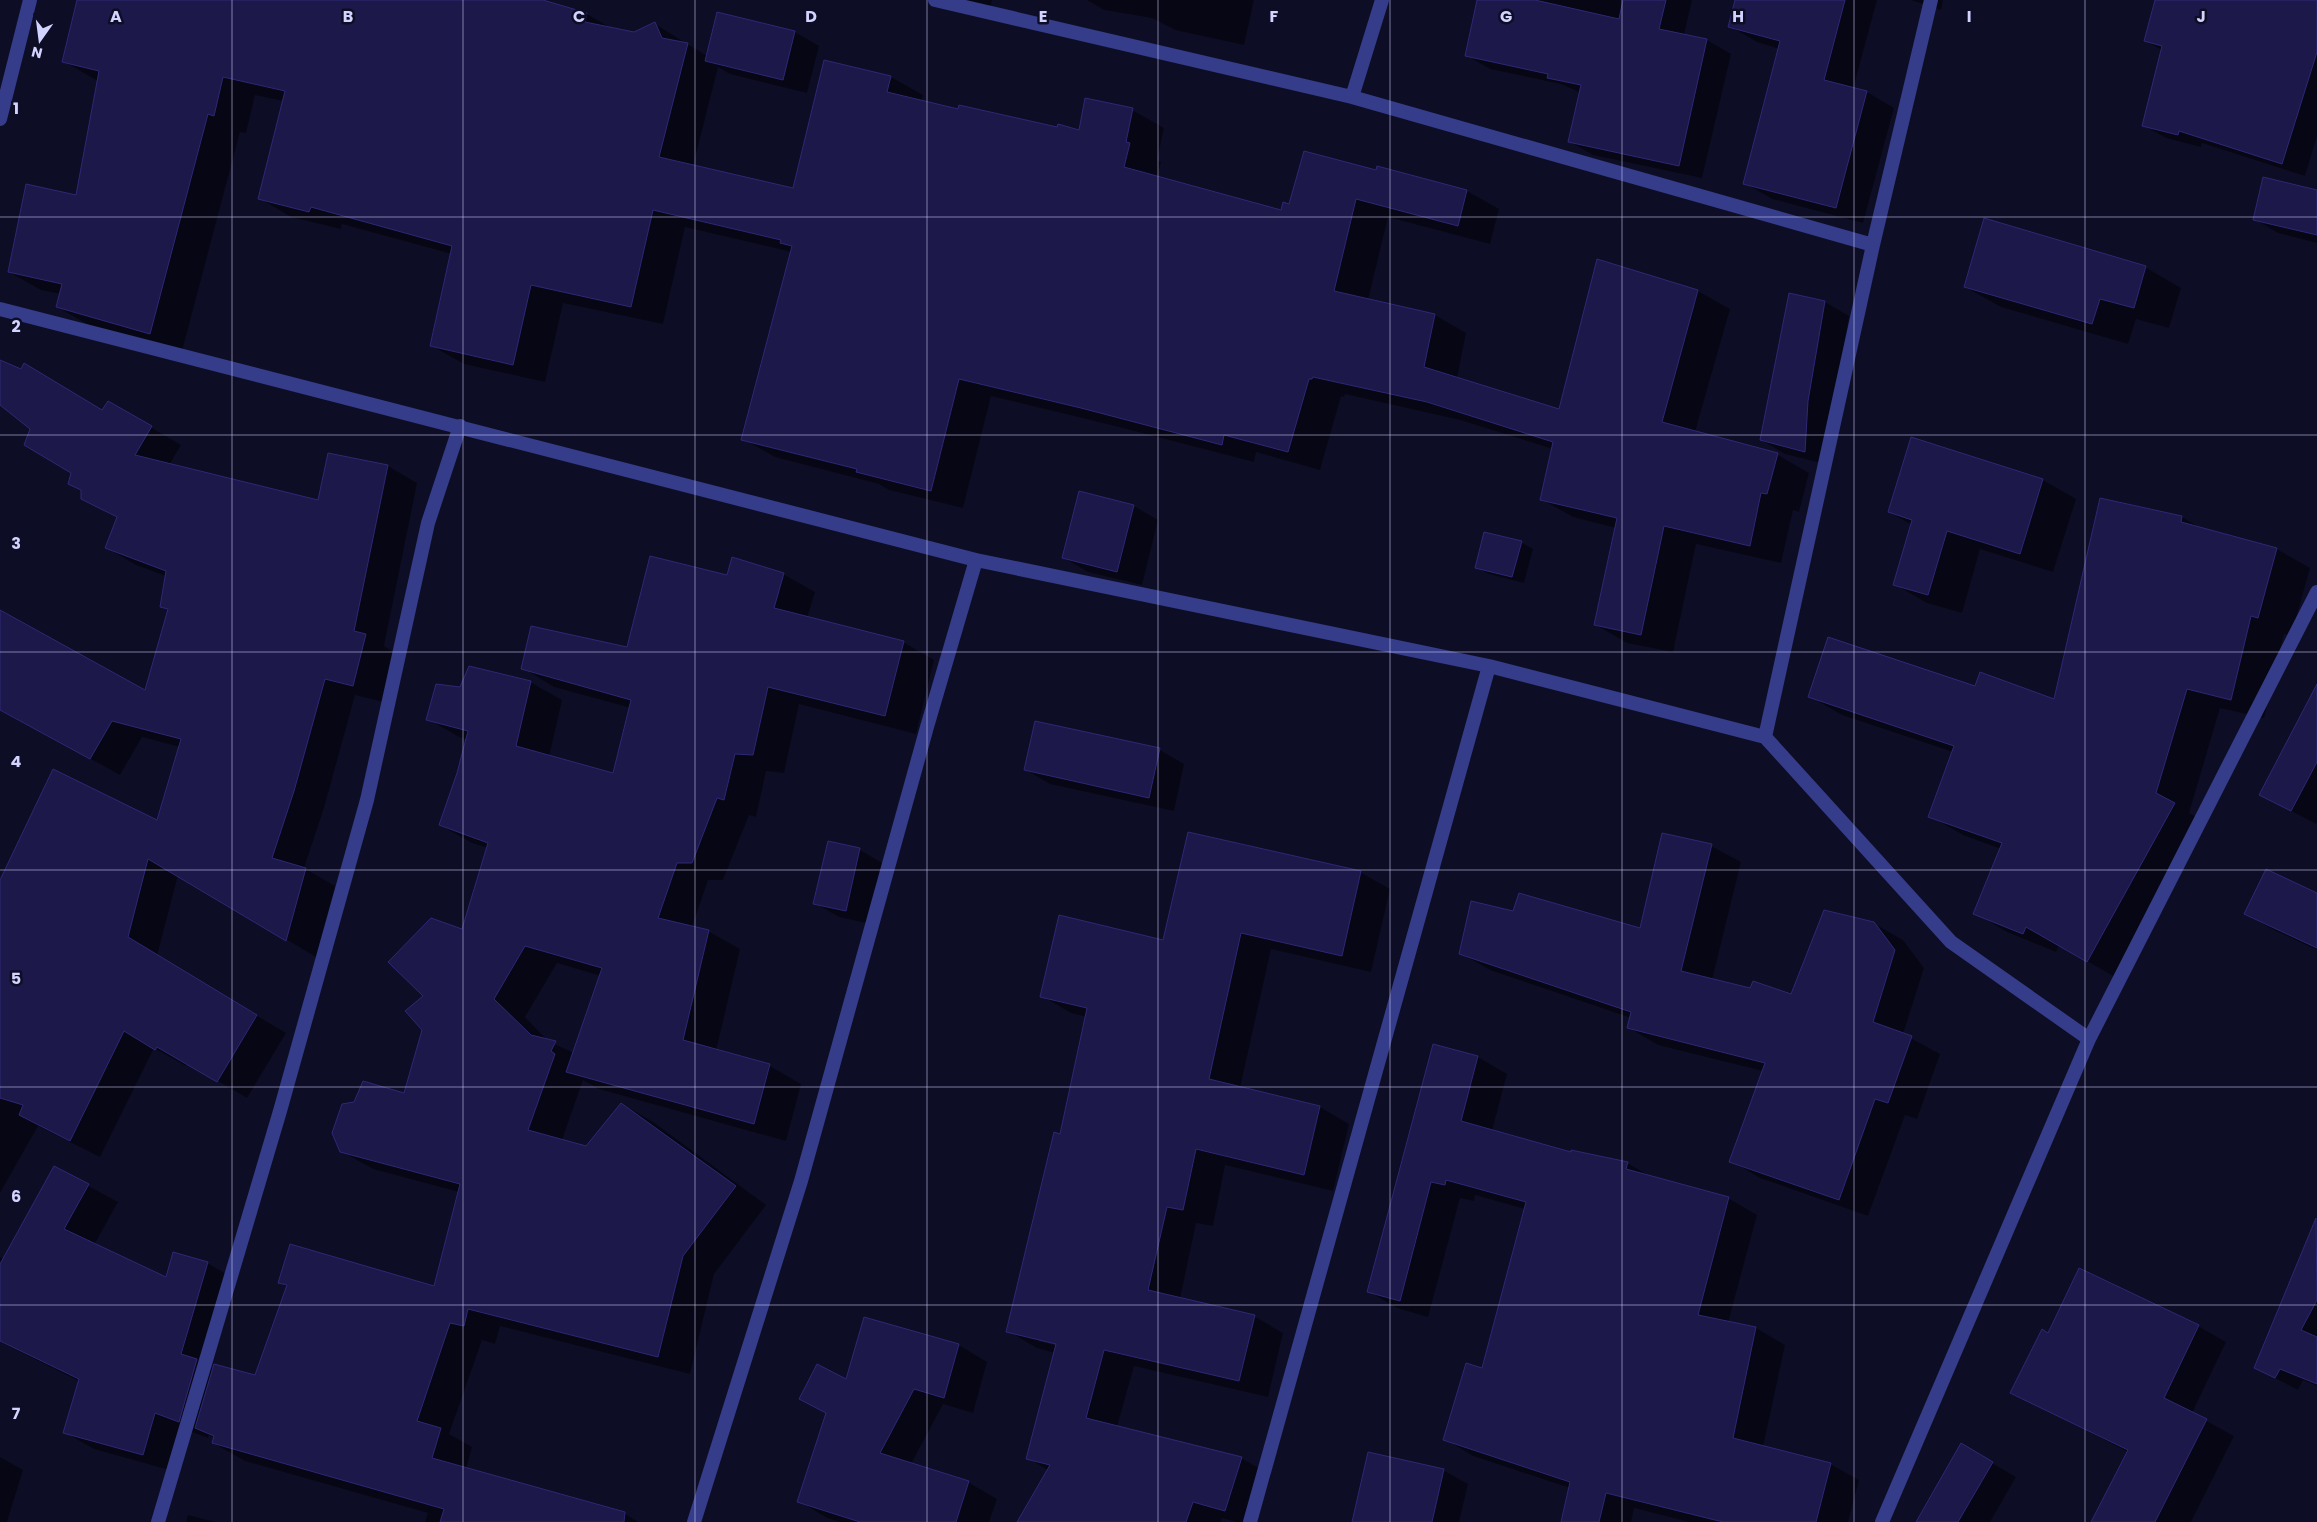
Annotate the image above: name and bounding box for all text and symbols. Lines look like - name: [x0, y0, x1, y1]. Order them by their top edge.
- text: A: [110, 5, 122, 28]
- text: B: [343, 5, 353, 28]
- text: C: [573, 5, 585, 28]
- text: D: [805, 5, 817, 28]
- text: E: [1039, 5, 1047, 28]
- text: F: [1270, 5, 1279, 28]
- text: G: [1500, 5, 1512, 28]
- text: H: [1732, 5, 1744, 28]
- text: I: [1967, 5, 1971, 28]
- text: J: [2196, 5, 2206, 28]
- north arrow: [15, 15, 65, 65]
- text: N: [29, 42, 44, 64]
- text: 1: [13, 97, 19, 120]
- text: 2: [11, 315, 21, 338]
- text: 3: [11, 532, 21, 555]
- text: 4: [11, 750, 22, 773]
- text: 5: [11, 967, 21, 990]
- text: 6: [11, 1185, 21, 1208]
- text: 7: [12, 1402, 21, 1425]

